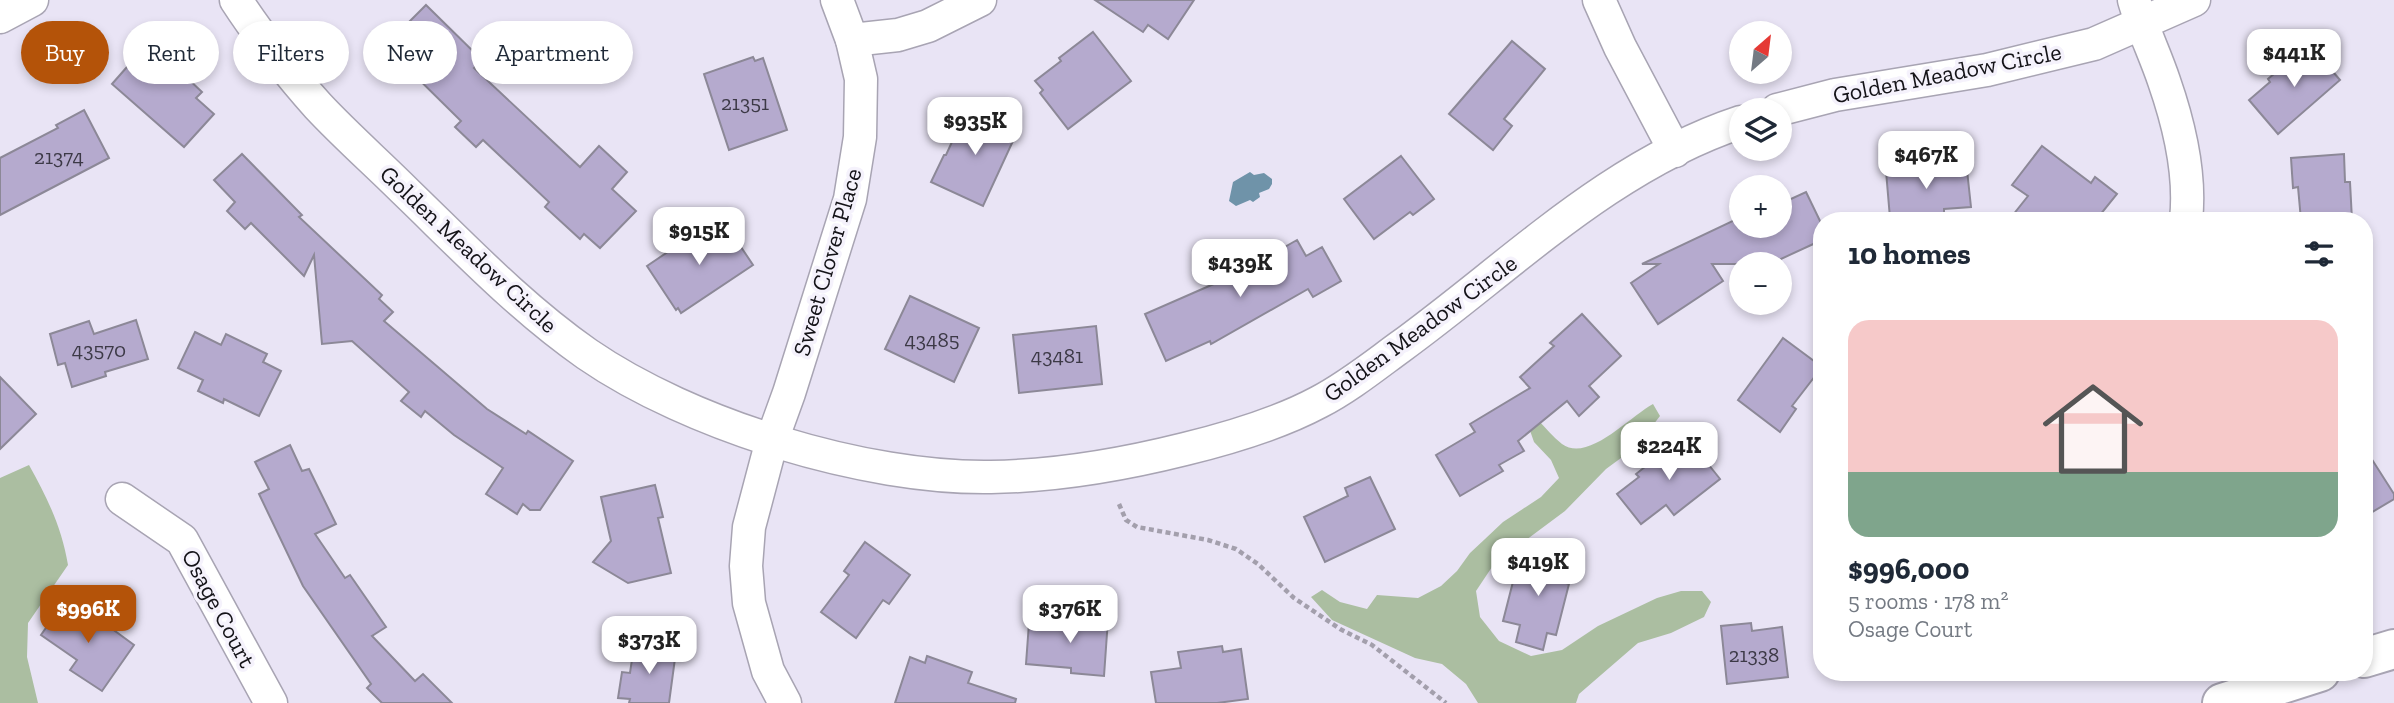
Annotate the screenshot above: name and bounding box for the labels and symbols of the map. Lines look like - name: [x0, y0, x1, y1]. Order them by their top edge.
- north arrow: [1729, 21, 1792, 84]
- pin: $441K: [2245, 29, 2343, 89]
- street label: Golden Meadow Circle: [1830, 37, 2064, 109]
- house number: 21351: [721, 90, 769, 115]
- pin: $935K: [926, 97, 1024, 157]
- pin: $467K: [1877, 132, 1975, 191]
- house number: 21374: [34, 144, 84, 169]
- street label: Golden Meadow Circle: [374, 159, 564, 339]
- street label: Sweet Clover Place: [786, 165, 868, 359]
- pin: $915K: [650, 208, 748, 267]
- pin: $439K: [1191, 240, 1289, 299]
- street label: Golden Meadow Circle: [1318, 248, 1522, 408]
- house number: 43485: [905, 327, 959, 352]
- house number: 43570: [72, 337, 126, 362]
- house number: 43481: [1031, 343, 1083, 368]
- pin: $224K: [1620, 422, 1718, 482]
- pin: $419K: [1489, 538, 1587, 598]
- street label: Osage Court: [176, 544, 262, 672]
- pin: $996K: [39, 586, 137, 645]
- pin: $376K: [1021, 586, 1119, 645]
- pin: $373K: [600, 616, 698, 676]
- house number: 21338: [1729, 642, 1779, 667]

